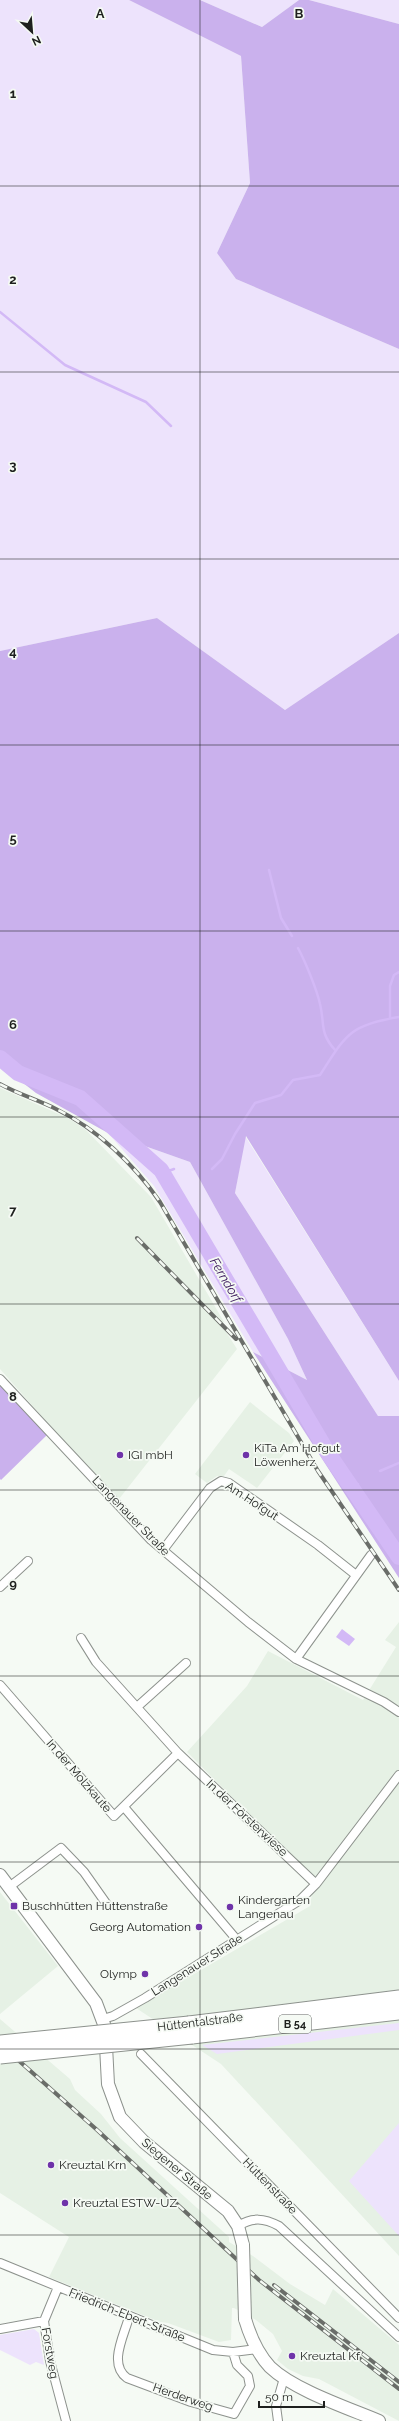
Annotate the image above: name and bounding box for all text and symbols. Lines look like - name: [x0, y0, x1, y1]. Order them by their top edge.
- text: A: [96, 6, 105, 21]
- text: B: [295, 6, 304, 21]
- north arrow: [12, 12, 52, 52]
- text: N: [30, 33, 43, 48]
- text: 1: [10, 86, 17, 101]
- text: 2: [9, 272, 17, 287]
- text: 3: [9, 458, 17, 473]
- text: 4: [9, 644, 17, 659]
- text: 5: [9, 831, 17, 846]
- text: 6: [9, 1017, 17, 1032]
- text: 7: [9, 1203, 17, 1218]
- water label: Ferndorf: [207, 1255, 246, 1307]
- text: 8: [9, 1389, 17, 1404]
- place label: KiTa Am Hofgut Löwenherz: [254, 1441, 340, 1469]
- place label: IGI mbH: [128, 1448, 173, 1462]
- marker: IGI mbH: [115, 1450, 125, 1460]
- marker: KiTa Am Hofgut Löwenherz: [241, 1450, 251, 1460]
- street label: Langenauer Straße: [89, 1473, 173, 1559]
- street label: Am Hofgut: [223, 1479, 281, 1523]
- text: 9: [9, 1576, 17, 1591]
- street label: In der Molzkaute: [43, 1737, 115, 1815]
- street label: In der Försterwiese: [204, 1777, 290, 1859]
- place label: Kindergarten Langenau: [238, 1893, 310, 1921]
- place label: Buschhütten Hüttenstraße: [22, 1899, 168, 1913]
- marker: Buschhütten Hüttenstraße: [9, 1901, 19, 1911]
- marker: Kindergarten Langenau: [225, 1902, 235, 1912]
- place label: Georg Automation: [90, 1920, 191, 1934]
- marker: Georg Automation: [194, 1922, 204, 1932]
- street label: Langenauer Straße: [149, 1931, 245, 1999]
- place label: Olymp: [100, 1967, 137, 1981]
- marker: Olymp: [140, 1969, 150, 1979]
- street label: Hüttentalstraße: [156, 2010, 244, 2034]
- road number: B 54: [279, 2015, 311, 2033]
- street label: Siegener Straße: [139, 2135, 215, 2203]
- street label: Hüttenstraße: [240, 2155, 300, 2217]
- place label: Kreuztal Krn: [59, 2158, 126, 2172]
- marker: Kreuztal Krn: [46, 2160, 56, 2170]
- place label: Kreuztal ESTW-UZ: [73, 2196, 177, 2210]
- marker: Kreuztal ESTW-UZ: [60, 2198, 70, 2208]
- street label: Friedrich-Ebert-Straße: [67, 2285, 187, 2345]
- street label: Forstweg: [39, 2326, 61, 2380]
- place label: Kreuztal Kf: [300, 2349, 361, 2363]
- marker: Kreuztal Kf: [287, 2351, 297, 2361]
- street label: Herderweg: [151, 2380, 215, 2414]
- scale bar: [259, 2383, 324, 2409]
- text: 50 m: [265, 2390, 293, 2404]

